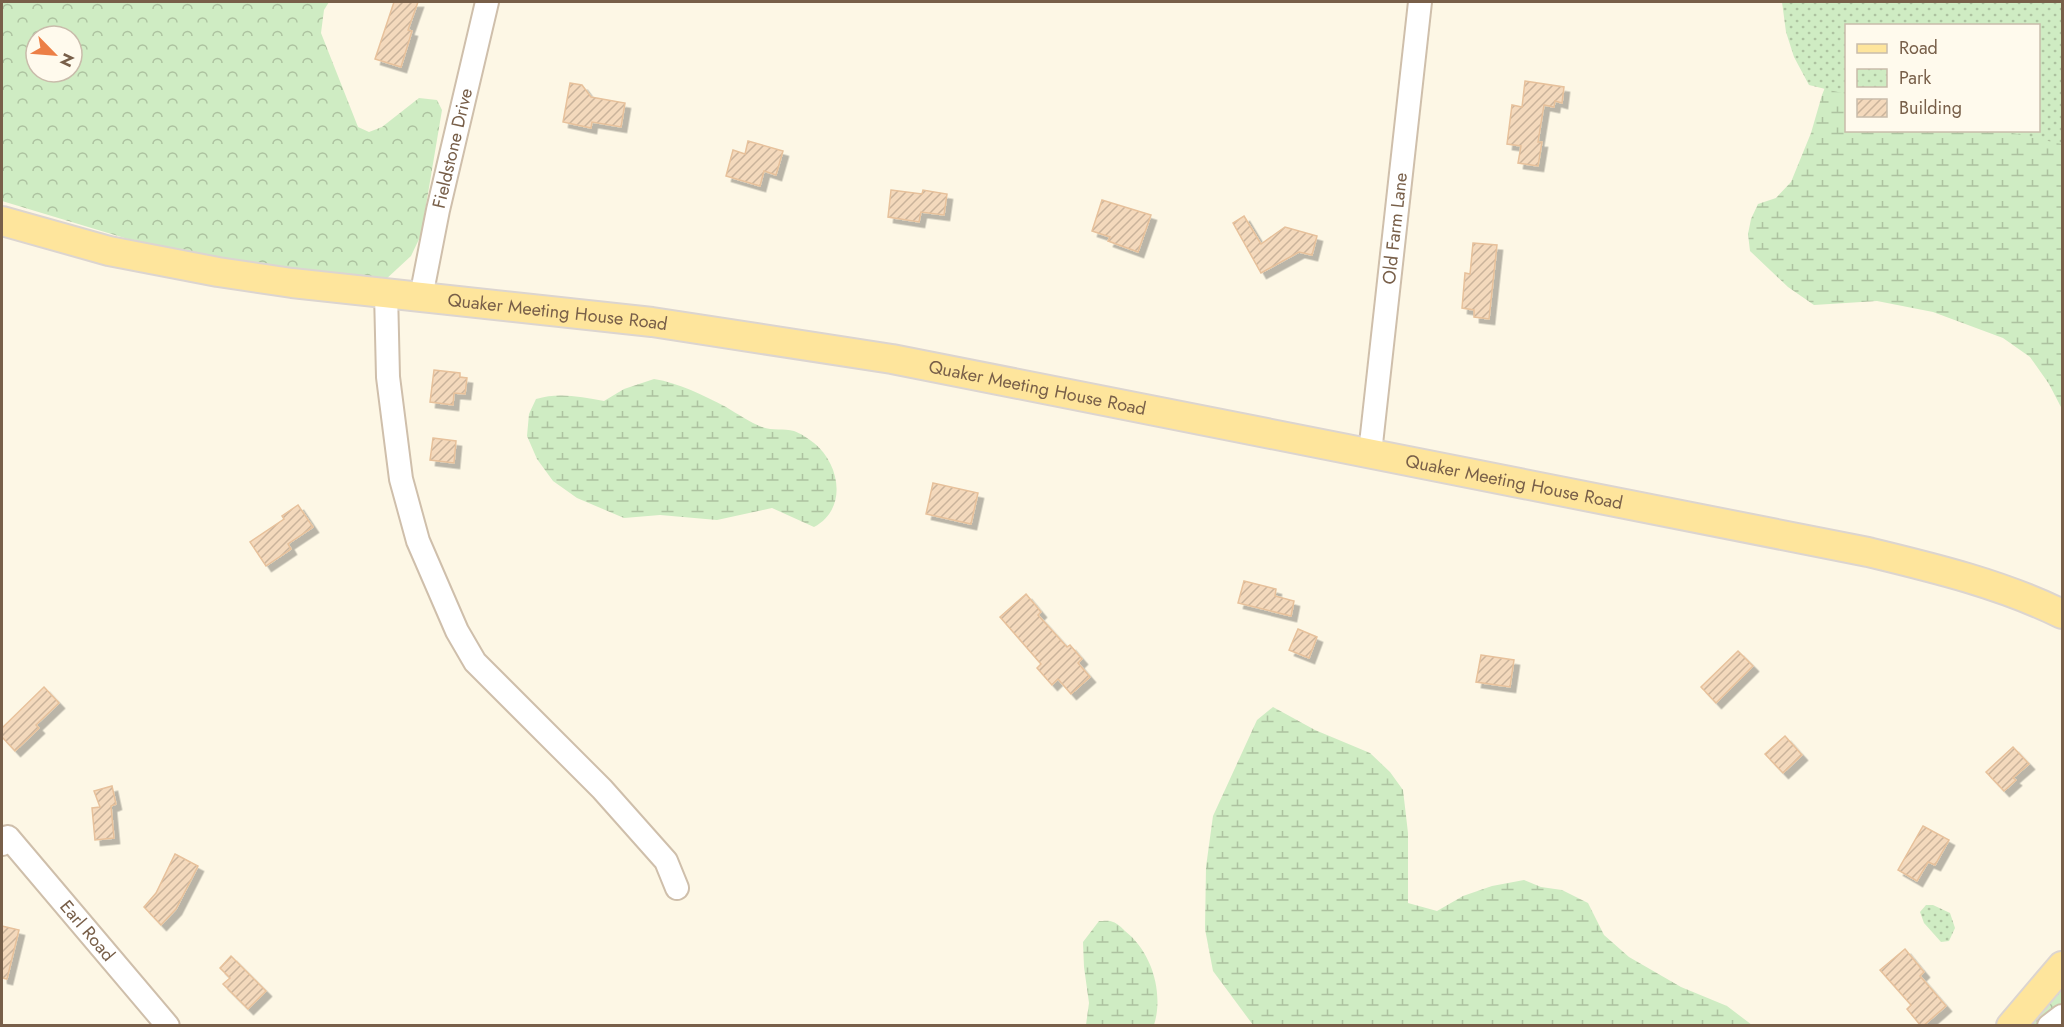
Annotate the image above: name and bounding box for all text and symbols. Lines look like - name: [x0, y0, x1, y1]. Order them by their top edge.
- north arrow: [24, 24, 84, 84]
- legend: [1845, 24, 2040, 132]
- text: Road: [1899, 35, 1938, 61]
- text: N: [54, 50, 80, 71]
- text: Park: [1899, 65, 1931, 91]
- street label: Fieldstone Drive: [426, 85, 479, 211]
- text: Building: [1899, 95, 1962, 121]
- street label: Old Farm Lane: [1376, 171, 1414, 286]
- street label: Quaker Meeting House Road: [446, 287, 669, 337]
- street label: Quaker Meeting House Road: [926, 354, 1148, 422]
- street label: Quaker Meeting House Road: [1403, 448, 1625, 516]
- street label: Earl Road: [54, 894, 121, 967]

